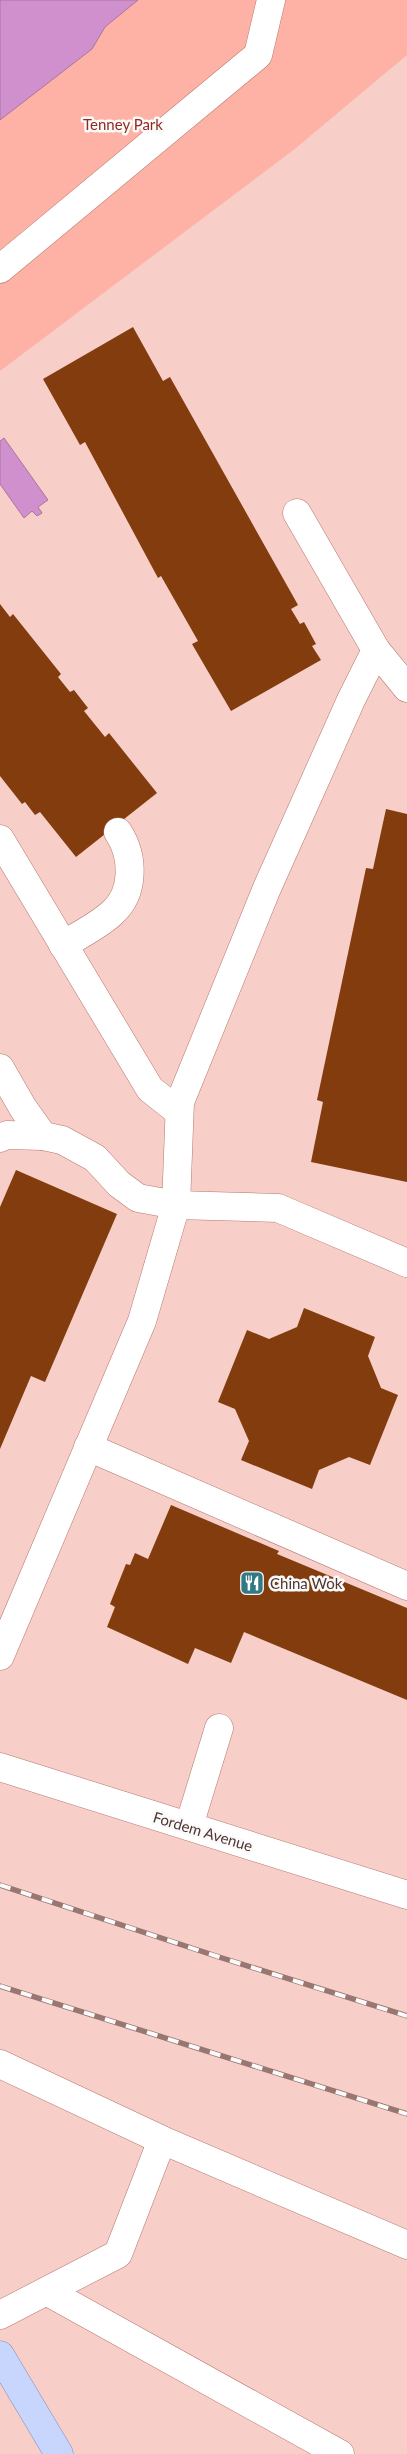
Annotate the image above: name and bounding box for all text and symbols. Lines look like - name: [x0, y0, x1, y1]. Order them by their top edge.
- park label: Tenney Park: [83, 115, 163, 133]
- restaurant icon: China Wok: [239, 1570, 265, 1596]
- place label: China Wok: [270, 1574, 343, 1592]
- street label: Fordem Avenue: [151, 1807, 255, 1855]

